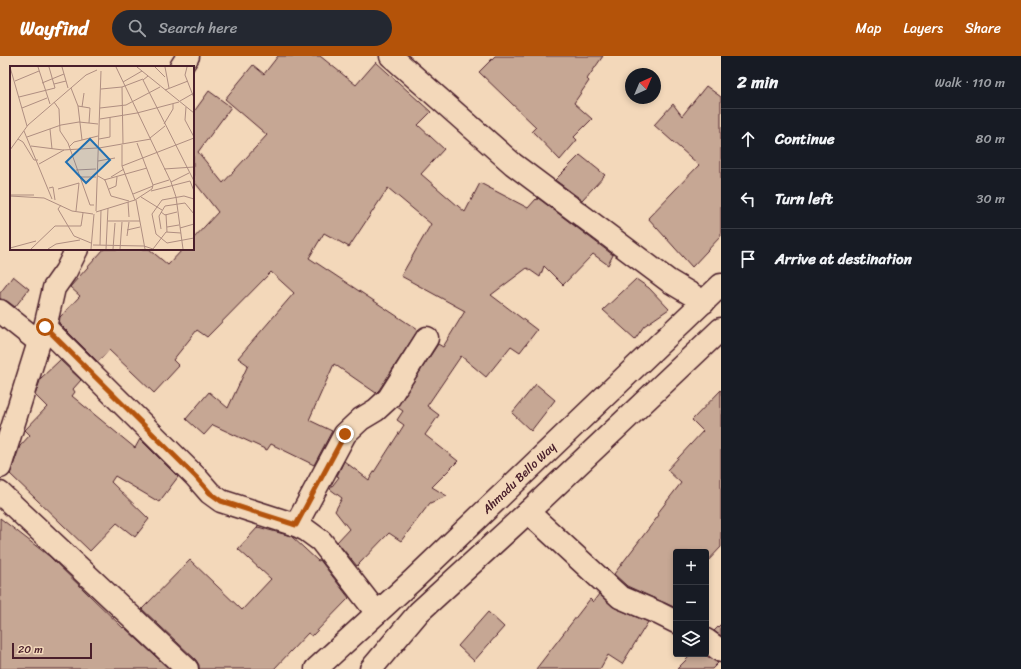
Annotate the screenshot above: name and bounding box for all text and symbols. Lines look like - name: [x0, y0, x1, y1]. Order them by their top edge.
- search box: [112, 10, 392, 46]
- text: Wayfind: [20, 12, 88, 45]
- text: Search here: [158, 15, 237, 41]
- text: Map: [856, 16, 881, 41]
- text: Layers: [903, 16, 943, 41]
- text: Share: [965, 16, 1001, 41]
- icon: search: [126, 17, 148, 39]
- inset map: [10, 66, 194, 250]
- text: 2 min: [737, 67, 778, 97]
- north arrow: [625, 68, 661, 104]
- text: Walk · 110 m: [935, 71, 1005, 94]
- text: Continue: [775, 126, 835, 152]
- text: 80 m: [976, 127, 1005, 150]
- icon: ahead: [737, 128, 759, 150]
- text: Turn left: [775, 186, 833, 212]
- text: 30 m: [976, 187, 1005, 210]
- icon: left: [737, 188, 759, 210]
- text: Arrive at destination: [775, 246, 912, 272]
- icon: arrive: [737, 248, 759, 270]
- route start: [36, 318, 54, 336]
- route end: [336, 425, 354, 443]
- street label: Ahmadu Bello Way: [476, 436, 562, 520]
- map controls: [673, 549, 709, 657]
- button: +: [673, 549, 709, 585]
- button: −: [673, 585, 709, 621]
- button: layers: [673, 621, 709, 657]
- text: 20 m: [18, 640, 43, 659]
- scale bar: [12, 641, 92, 660]

